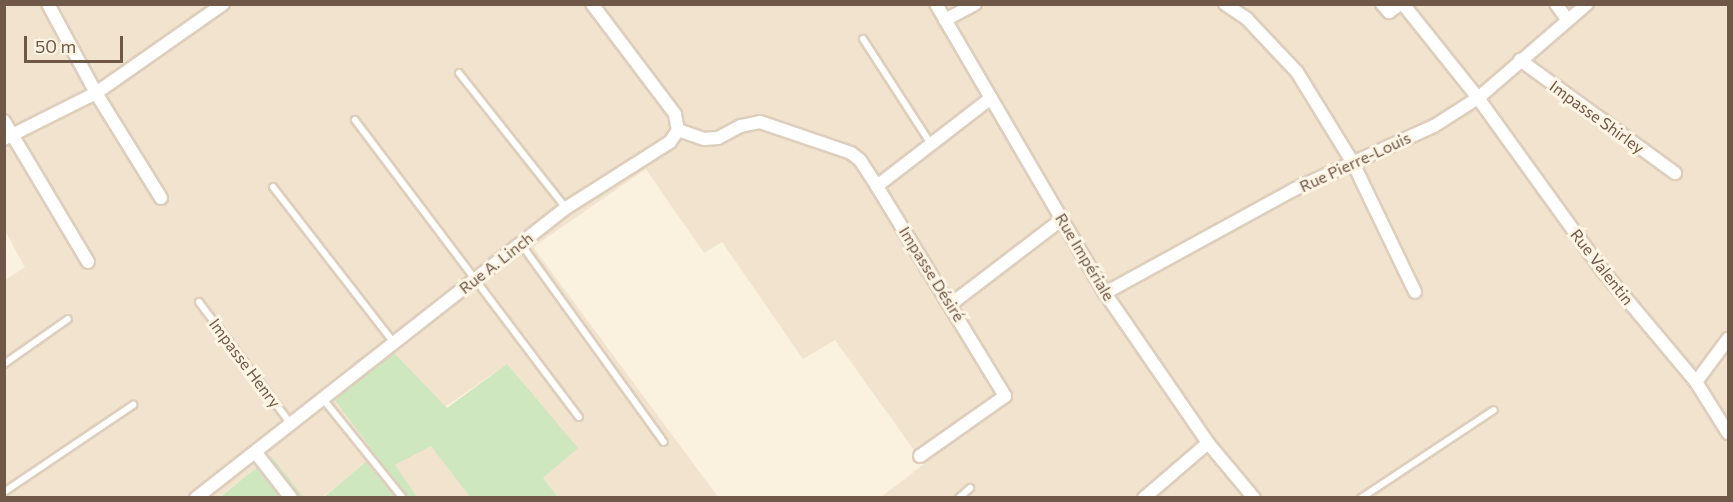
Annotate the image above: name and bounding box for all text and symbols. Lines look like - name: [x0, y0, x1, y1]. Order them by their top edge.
- scale bar: [27, 24, 126, 62]
- text: 50 m: [35, 35, 76, 57]
- street label: Impasse Shirley: [1546, 76, 1648, 158]
- street label: Rue Pierre-Louis: [1296, 128, 1414, 196]
- street label: Rue Impériale: [1051, 210, 1119, 304]
- street label: Impasse Désiré: [895, 223, 969, 325]
- street label: Rue Valentin: [1566, 225, 1638, 309]
- street label: Rue A. Linch: [455, 228, 537, 298]
- street label: Impasse Henry: [205, 315, 285, 411]

